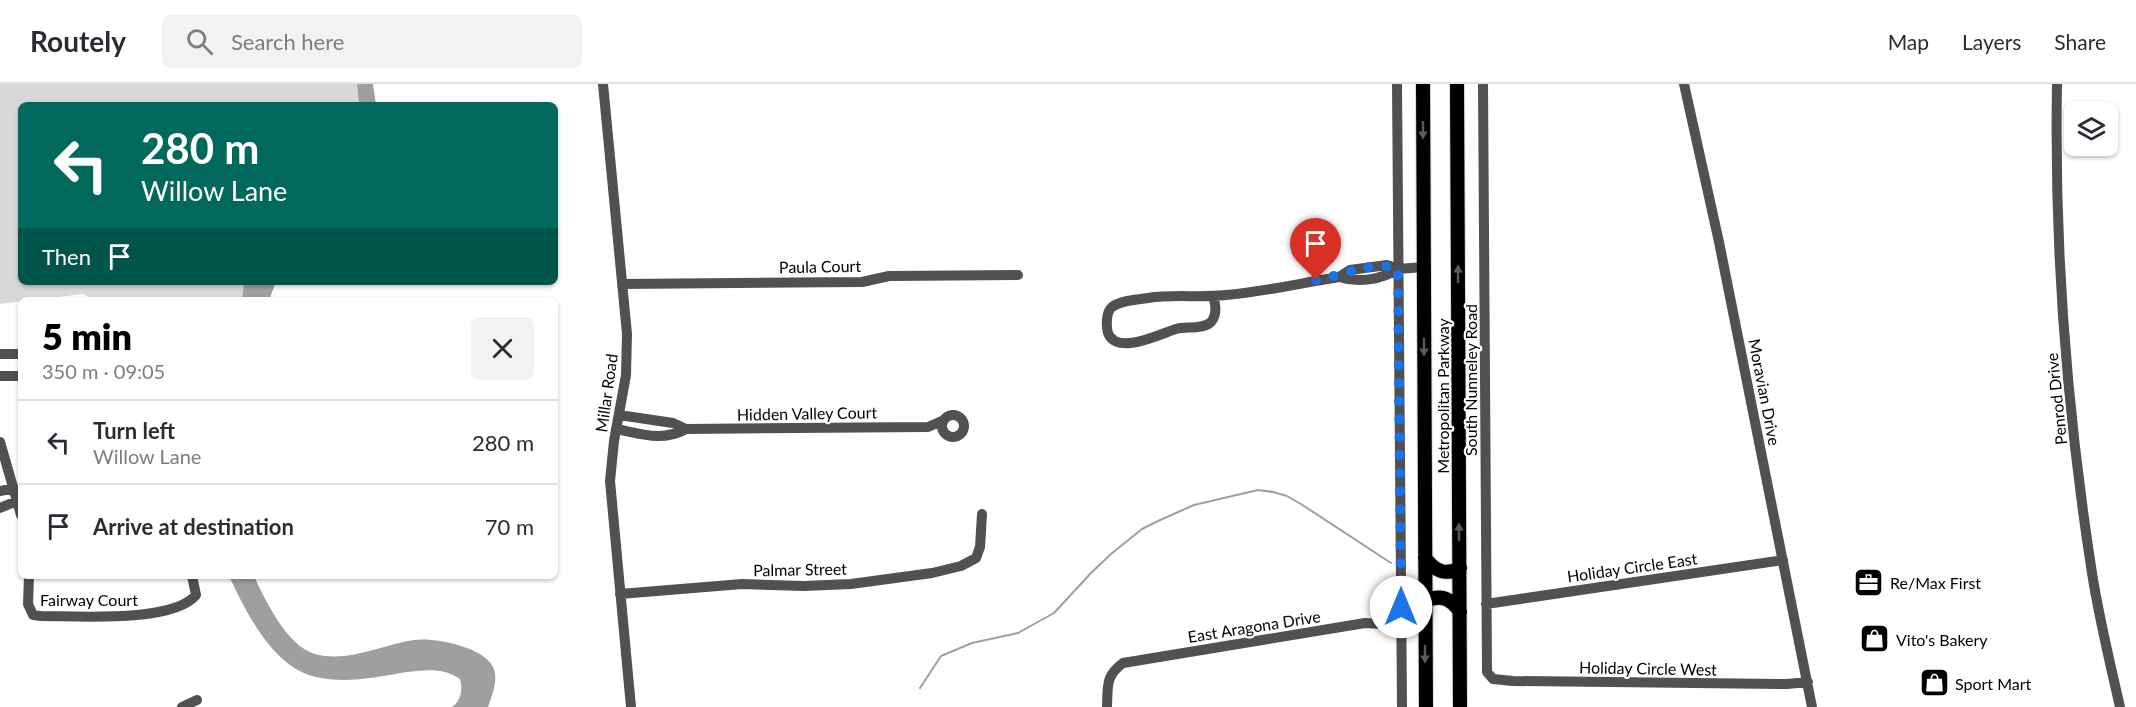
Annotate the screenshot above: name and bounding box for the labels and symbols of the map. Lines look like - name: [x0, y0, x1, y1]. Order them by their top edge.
- one-way arrow: [1418, 120, 1428, 139]
- pin: [1290, 218, 1341, 280]
- street label: Paula Court: [779, 256, 861, 276]
- one-way arrow: [1453, 265, 1463, 284]
- street label: South Nunneley Road: [1461, 304, 1480, 456]
- street label: Metropolitan Parkway: [1433, 318, 1452, 474]
- one-way arrow: [1419, 337, 1429, 356]
- street label: Moravian Drive: [1745, 337, 1785, 447]
- street label: Millar Road: [591, 352, 621, 434]
- street label: Penrod Drive: [2042, 352, 2070, 446]
- street label: Hidden Valley Court: [737, 402, 878, 424]
- one-way arrow: [1454, 523, 1464, 542]
- street label: Holiday Circle East: [1566, 548, 1698, 586]
- street label: Palmar Street: [753, 559, 847, 579]
- office icon: Re/Max First: [1853, 566, 1885, 598]
- place label: Re/Max First: [1890, 573, 1981, 592]
- position arrow: [1369, 575, 1433, 639]
- street label: Fairway Court: [40, 590, 138, 609]
- street label: East Aragona Drive: [1186, 606, 1322, 646]
- shop icon: Vito's Bakery: [1859, 623, 1891, 655]
- place label: Vito's Bakery: [1896, 630, 1988, 649]
- one-way arrow: [1420, 644, 1430, 663]
- street label: Holiday Circle West: [1579, 657, 1717, 679]
- shop icon: Sport Mart: [1918, 667, 1950, 699]
- place label: Sport Mart: [1955, 674, 2032, 693]

